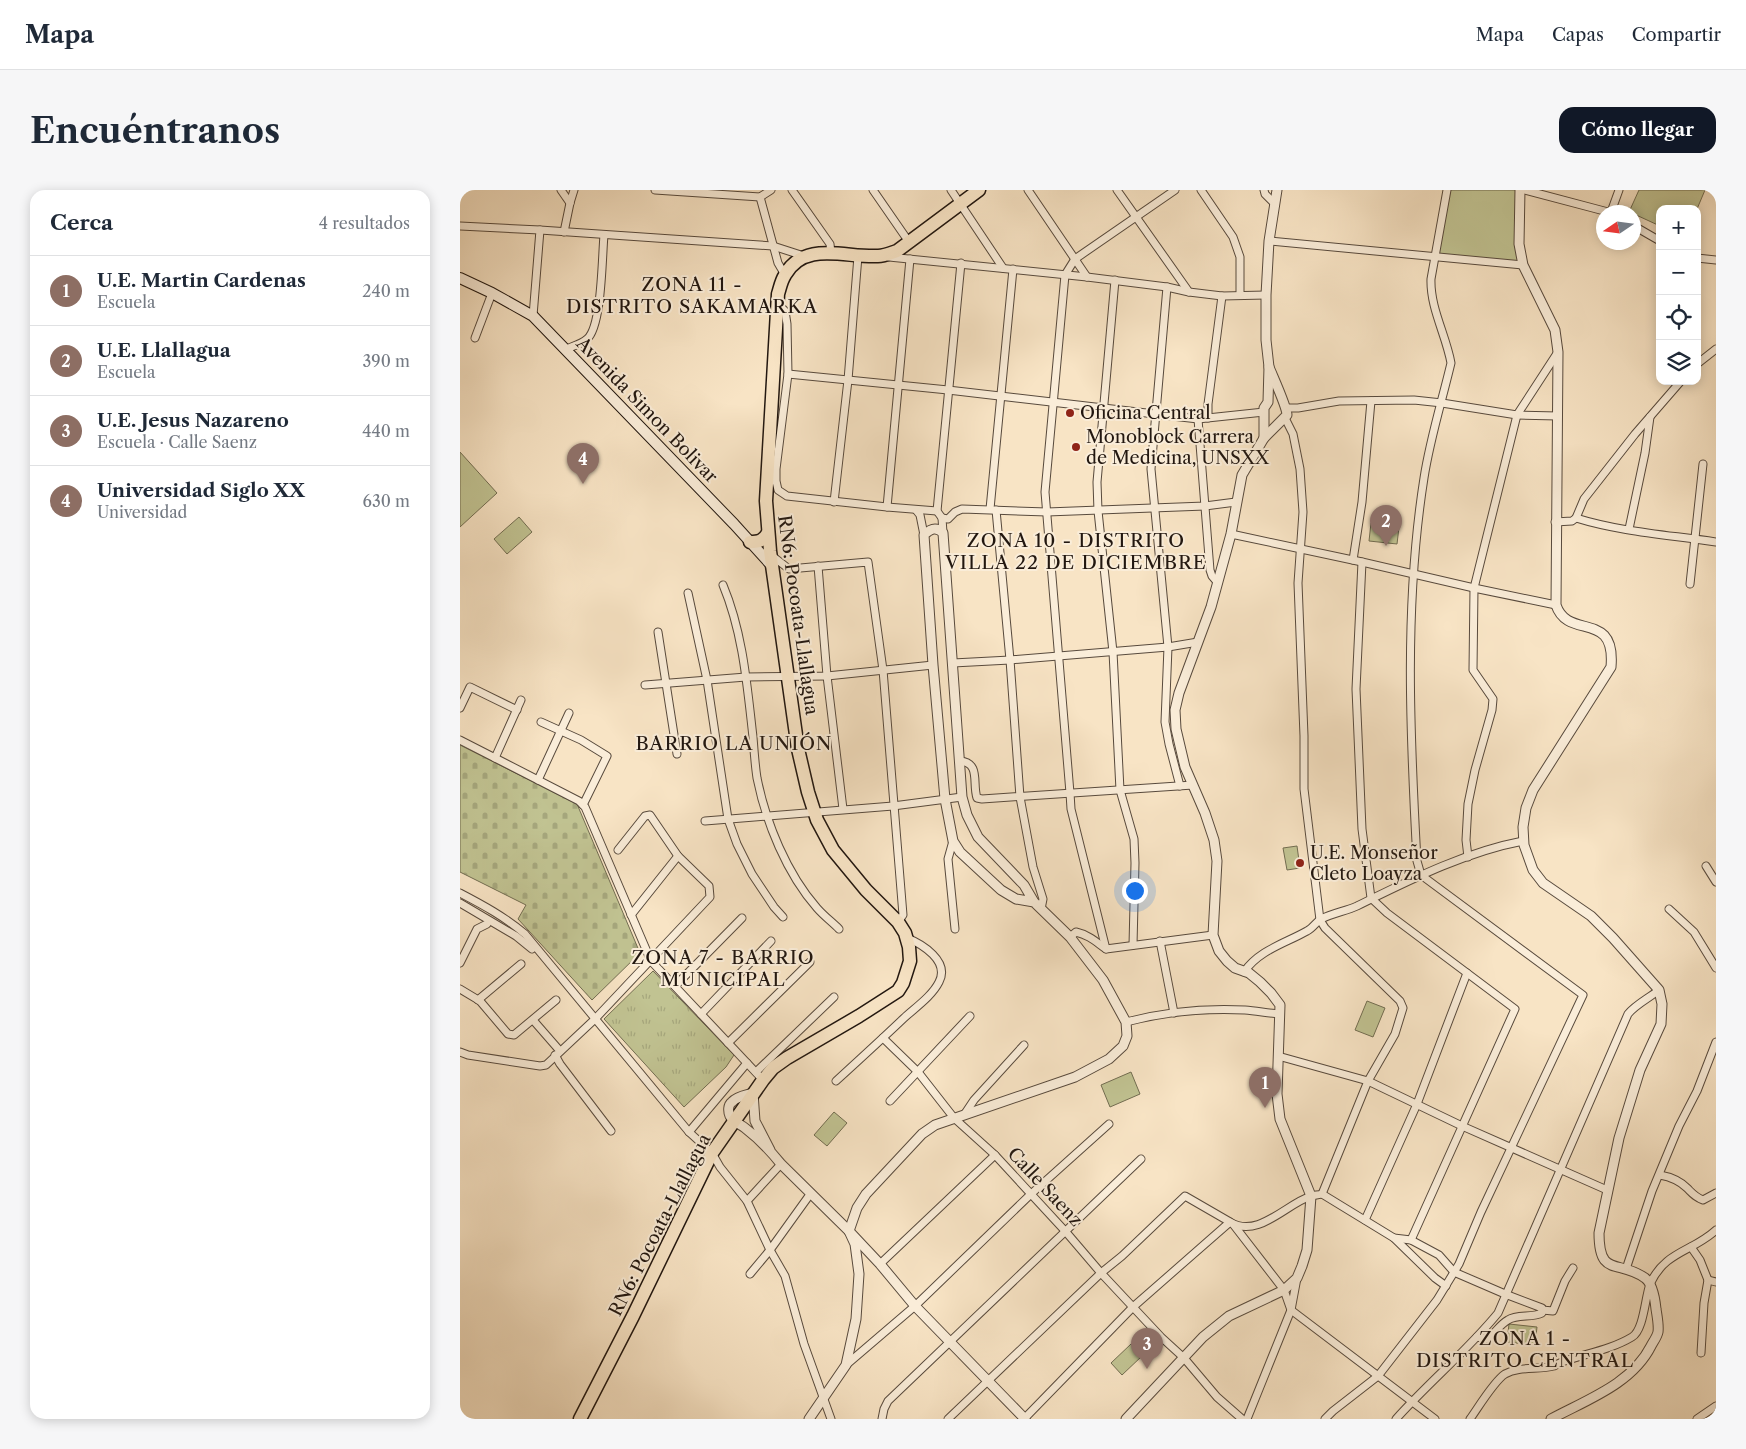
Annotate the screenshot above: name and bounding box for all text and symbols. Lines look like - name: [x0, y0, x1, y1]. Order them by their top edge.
- text: Mapa: [25, 20, 94, 49]
- text: Mapa: [1476, 24, 1524, 46]
- text: Capas: [1552, 24, 1604, 46]
- text: Compartir: [1632, 24, 1721, 46]
- button: Cómo llegar: [1559, 107, 1716, 153]
- text: Encuéntranos: [30, 109, 280, 152]
- north arrow: [1596, 205, 1641, 250]
- map controls: [1656, 205, 1701, 385]
- button: +: [1656, 205, 1701, 250]
- text: Cerca: [50, 210, 113, 235]
- text: 4 resultados: [319, 213, 410, 233]
- button: −: [1656, 250, 1701, 295]
- text: U.E. Martin Cardenas: [97, 269, 306, 292]
- district label: ZONA 11 - DISTRITO SAKAMARKA: [566, 273, 818, 318]
- text: 1: [62, 281, 70, 301]
- text: 240 m: [362, 281, 410, 301]
- text: Escuela: [97, 292, 155, 312]
- button: locate: [1656, 295, 1701, 340]
- street label: Avenida Simon Bolivar: [571, 332, 723, 488]
- text: U.E. Llallagua: [97, 339, 231, 362]
- button: layers: [1656, 340, 1701, 385]
- text: 2: [61, 351, 71, 371]
- text: 390 m: [363, 351, 410, 371]
- text: Escuela: [97, 362, 155, 382]
- place label: Oficina Central: [1080, 402, 1211, 424]
- marker: Oficina Central: [1064, 407, 1076, 419]
- text: U.E. Jesus Nazareno: [97, 409, 289, 432]
- text: 3: [61, 421, 71, 441]
- text: 440 m: [362, 421, 410, 441]
- place label: Monoblock Carrera de Medicina, UNSXX: [1086, 426, 1270, 469]
- text: Escuela · Calle Saenz: [97, 432, 257, 452]
- marker: Monoblock Carrera de Medicina, UNSXX: [1070, 441, 1082, 453]
- pin: 4: [567, 443, 599, 484]
- text: Universidad Siglo XX: [97, 479, 305, 502]
- text: 4: [61, 491, 71, 511]
- text: 630 m: [363, 491, 410, 511]
- text: Universidad: [97, 502, 187, 522]
- pin: 2: [1370, 505, 1402, 546]
- street label: RN6: Pocoata-Llallagua: [773, 514, 823, 717]
- district label: ZONA 10 - DISTRITO VILLA 22 DE DICIEMBRE: [944, 529, 1207, 574]
- district label: BARRIO LA UNIÓN: [636, 732, 832, 755]
- place label: U.E. Monseñor Cleto Loayza: [1310, 842, 1438, 885]
- marker: U.E. Monseñor Cleto Loayza: [1294, 857, 1306, 869]
- your location: [1122, 878, 1148, 904]
- district label: ZONA 7 - BARRIO MUNICIPAL: [631, 946, 815, 991]
- pin: 1: [1249, 1067, 1281, 1108]
- street label: RN6: Pocoata-Llallagua: [604, 1130, 716, 1320]
- street label: Calle Saenz: [1003, 1143, 1087, 1231]
- district label: ZONA 1 - DISTRITO CENTRAL: [1416, 1327, 1634, 1372]
- pin: 3: [1131, 1328, 1163, 1369]

